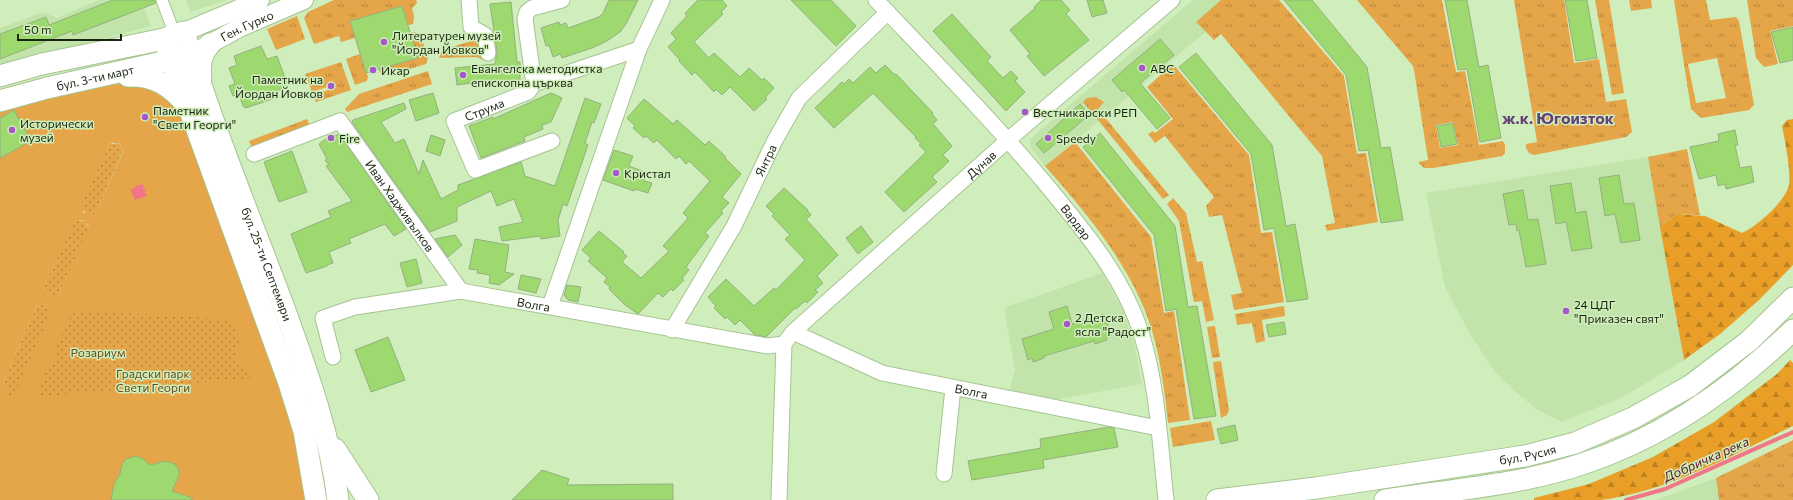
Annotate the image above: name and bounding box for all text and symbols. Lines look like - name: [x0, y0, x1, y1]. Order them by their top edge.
- street label: Ген. Гурко: [218, 7, 275, 44]
- scale bar: [18, 16, 121, 42]
- text: 50 m: [24, 22, 52, 36]
- place label: Литературен музей "Йордан Йовков": [392, 28, 501, 56]
- marker: Литературен музей "Йордан Йовков": [379, 37, 389, 47]
- place label: Евангелска методистка епископна църква: [471, 61, 602, 89]
- place label: ABC: [1150, 61, 1174, 75]
- street label: бул. 3-ти март: [55, 62, 136, 93]
- place label: Икар: [381, 63, 410, 77]
- marker: ABC: [1137, 63, 1147, 73]
- marker: Икар: [368, 65, 378, 75]
- marker: Евангелска методистка епископна църква: [458, 70, 468, 80]
- place label: Паметник на Йордан Йовков: [235, 72, 323, 100]
- marker: Паметник на Йордан Йовков: [326, 81, 336, 91]
- street label: Струма: [462, 95, 506, 123]
- place label: Паметник "Свети Георги": [153, 103, 236, 131]
- place label: Вестникарски РЕП: [1033, 105, 1137, 119]
- marker: Вестникарски РЕП: [1020, 107, 1030, 117]
- district label: ж.к. Югоизток: [1502, 108, 1614, 127]
- marker: Паметник "Свети Георги": [140, 112, 150, 122]
- place label: Исторически музей: [20, 116, 94, 144]
- marker: Исторически музей: [7, 125, 17, 135]
- place label: Fire: [339, 131, 360, 145]
- place label: Speedy: [1056, 131, 1096, 145]
- marker: Fire: [326, 133, 336, 143]
- marker: Speedy: [1043, 133, 1053, 143]
- street label: Янтра: [752, 142, 779, 178]
- street label: Дунав: [963, 147, 999, 181]
- street label: Иван Хадживълков: [363, 157, 438, 254]
- place label: Кристал: [624, 166, 671, 180]
- marker: Кристал: [611, 168, 621, 178]
- street label: Вардар: [1058, 201, 1095, 242]
- street label: бул. 25-ти Септември: [239, 205, 295, 323]
- street label: Волга: [516, 294, 551, 314]
- place label: 24 ЦДГ "Приказен свят": [1574, 297, 1664, 325]
- marker: 24 ЦДГ "Приказен свят": [1561, 306, 1571, 316]
- place label: 2 Детска ясла "Радост": [1075, 310, 1151, 338]
- marker: 2 Детска ясла "Радост": [1062, 319, 1072, 329]
- park label: Розариум: [70, 345, 126, 359]
- park label: Градски парк Свети Георги: [116, 366, 191, 394]
- street label: Волга: [954, 381, 989, 401]
- water label: Добричка река: [1660, 433, 1752, 485]
- street label: бул. Русия: [1498, 441, 1557, 467]

